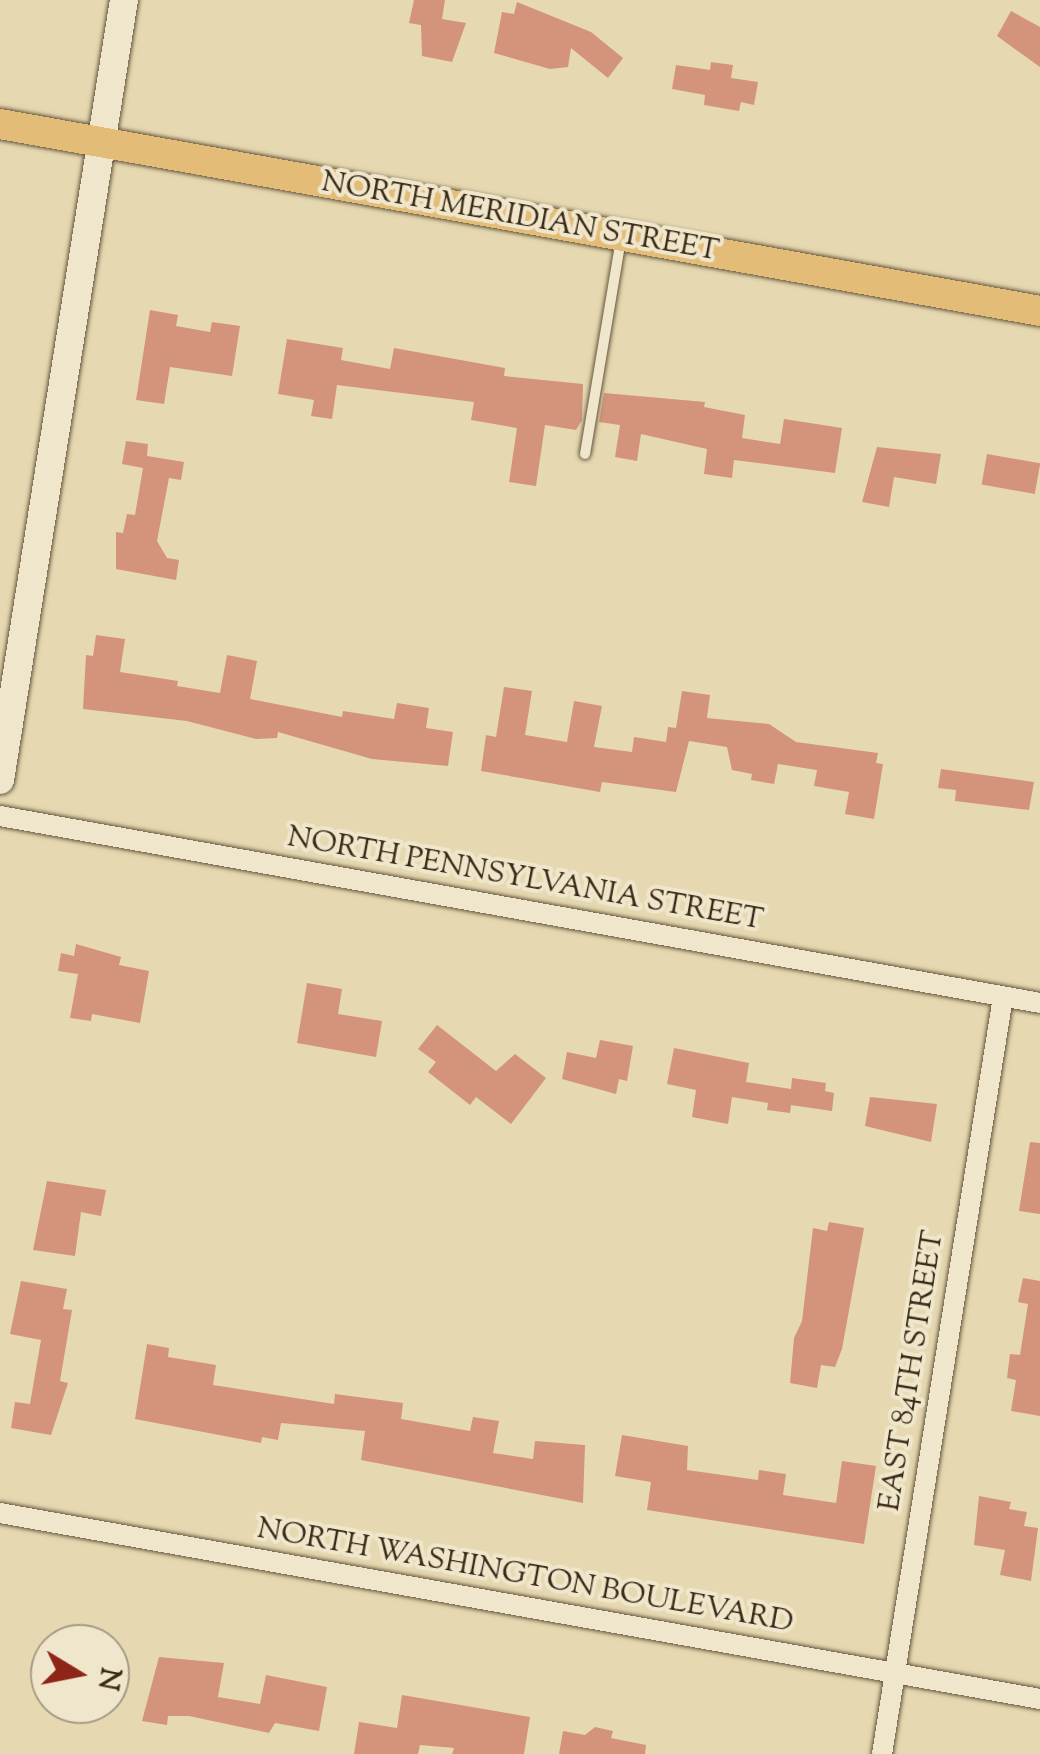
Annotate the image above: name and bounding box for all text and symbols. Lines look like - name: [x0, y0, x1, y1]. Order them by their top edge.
- street label: NORTH MERIDIAN STREET: [319, 165, 721, 271]
- street label: NORTH PENNSYLVANIA STREET: [284, 820, 766, 940]
- street label: EAST 84TH STREET: [873, 1228, 953, 1514]
- street label: NORTH WASHINGTON BOULEVARD: [254, 1512, 796, 1642]
- north arrow: [30, 1624, 130, 1724]
- text: N: [86, 1664, 129, 1693]

